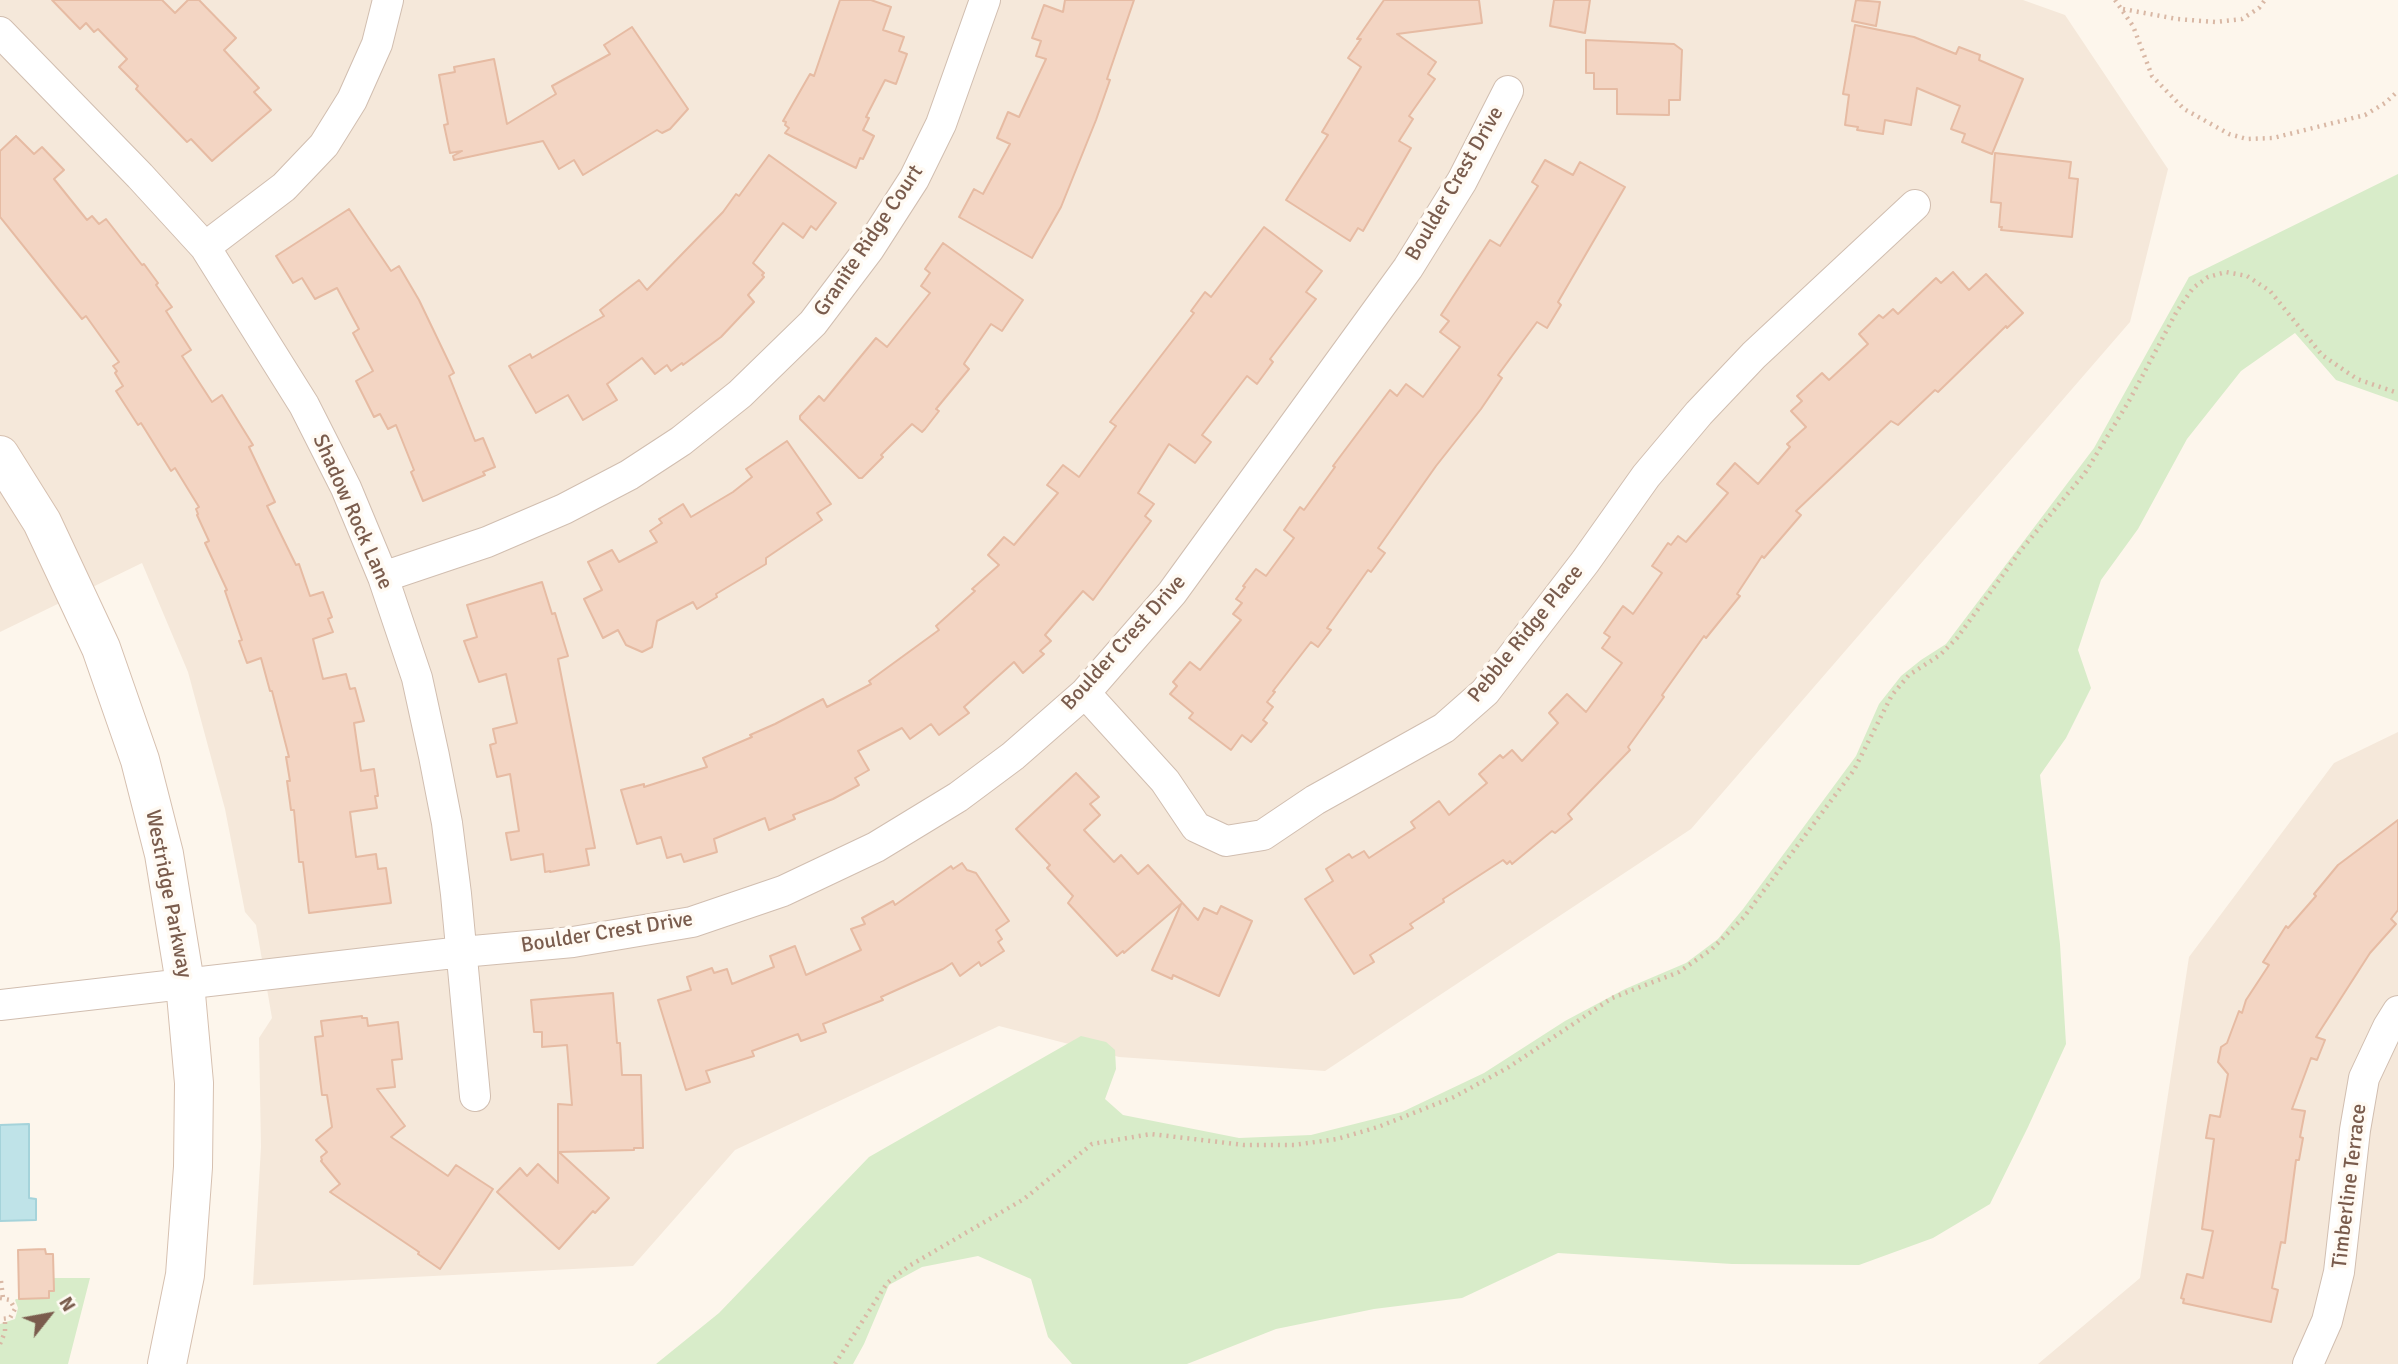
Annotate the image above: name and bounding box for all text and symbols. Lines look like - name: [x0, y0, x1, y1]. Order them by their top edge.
- street label: Boulder Crest Drive: [1401, 102, 1509, 266]
- street label: Granite Ridge Court: [809, 161, 929, 321]
- street label: Shadow Rock Lane: [307, 431, 397, 593]
- street label: Pebble Ridge Place: [1463, 560, 1589, 708]
- street label: Boulder Crest Drive: [1056, 570, 1192, 716]
- street label: Westridge Parkway: [139, 808, 197, 980]
- street label: Boulder Crest Drive: [519, 907, 695, 959]
- street label: Timberline Terrace: [2327, 1102, 2373, 1270]
- north arrow: [14, 1280, 84, 1350]
- text: N: [53, 1292, 81, 1316]

